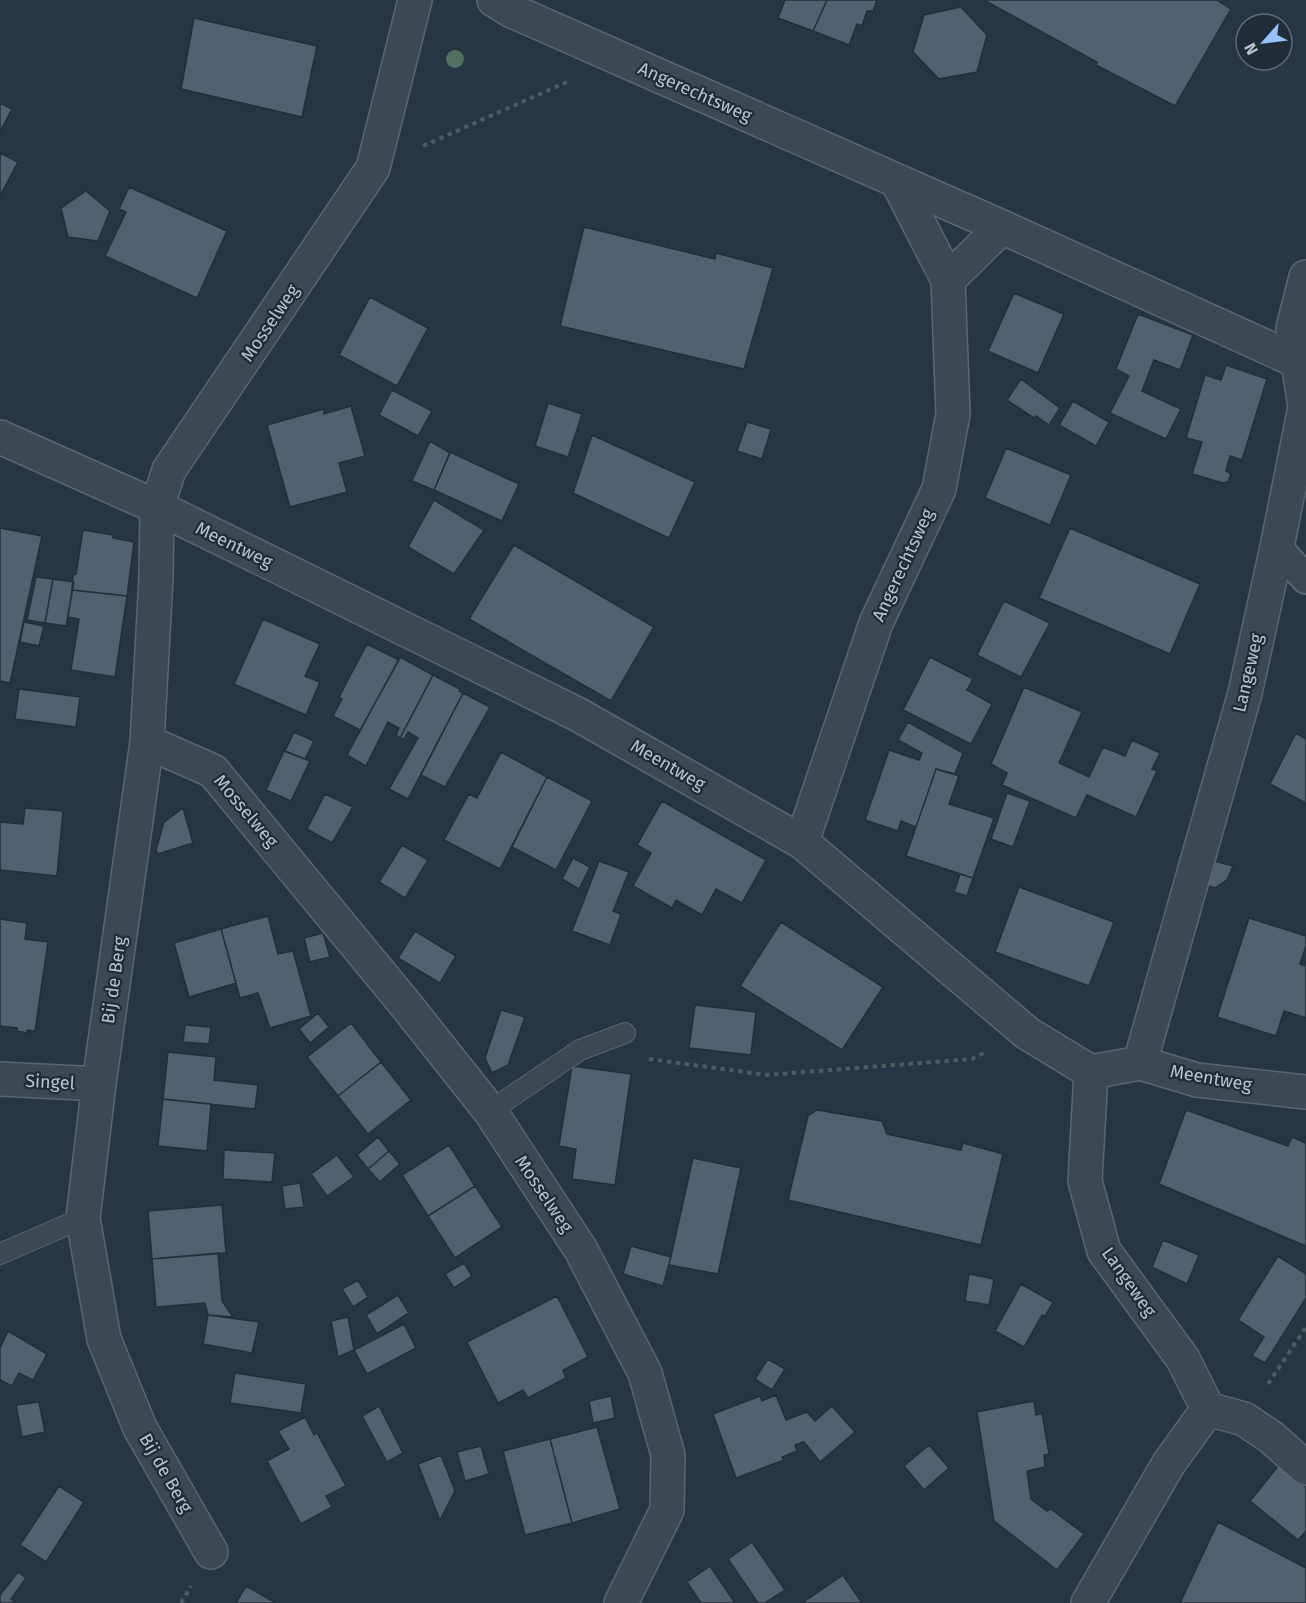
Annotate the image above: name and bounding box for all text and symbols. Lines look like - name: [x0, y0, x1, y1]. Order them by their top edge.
- north arrow: [1234, 12, 1294, 72]
- text: N: [1240, 40, 1262, 58]
- street label: Angerechtsweg: [635, 57, 756, 127]
- street label: Mosselweg: [236, 280, 304, 366]
- street label: Angerechtsweg: [867, 505, 939, 625]
- street label: Meentweg: [192, 517, 277, 573]
- street label: Langeweg: [1228, 631, 1268, 714]
- street label: Meentweg: [627, 735, 710, 796]
- street label: Mosselweg: [209, 770, 283, 852]
- street label: Bij de Berg: [97, 934, 131, 1025]
- street label: Meentweg: [1168, 1060, 1254, 1096]
- street label: Singel: [25, 1070, 75, 1094]
- street label: Mosselweg: [510, 1151, 578, 1237]
- street label: Langeweg: [1097, 1243, 1161, 1322]
- street label: Bij de Berg: [134, 1429, 198, 1517]

